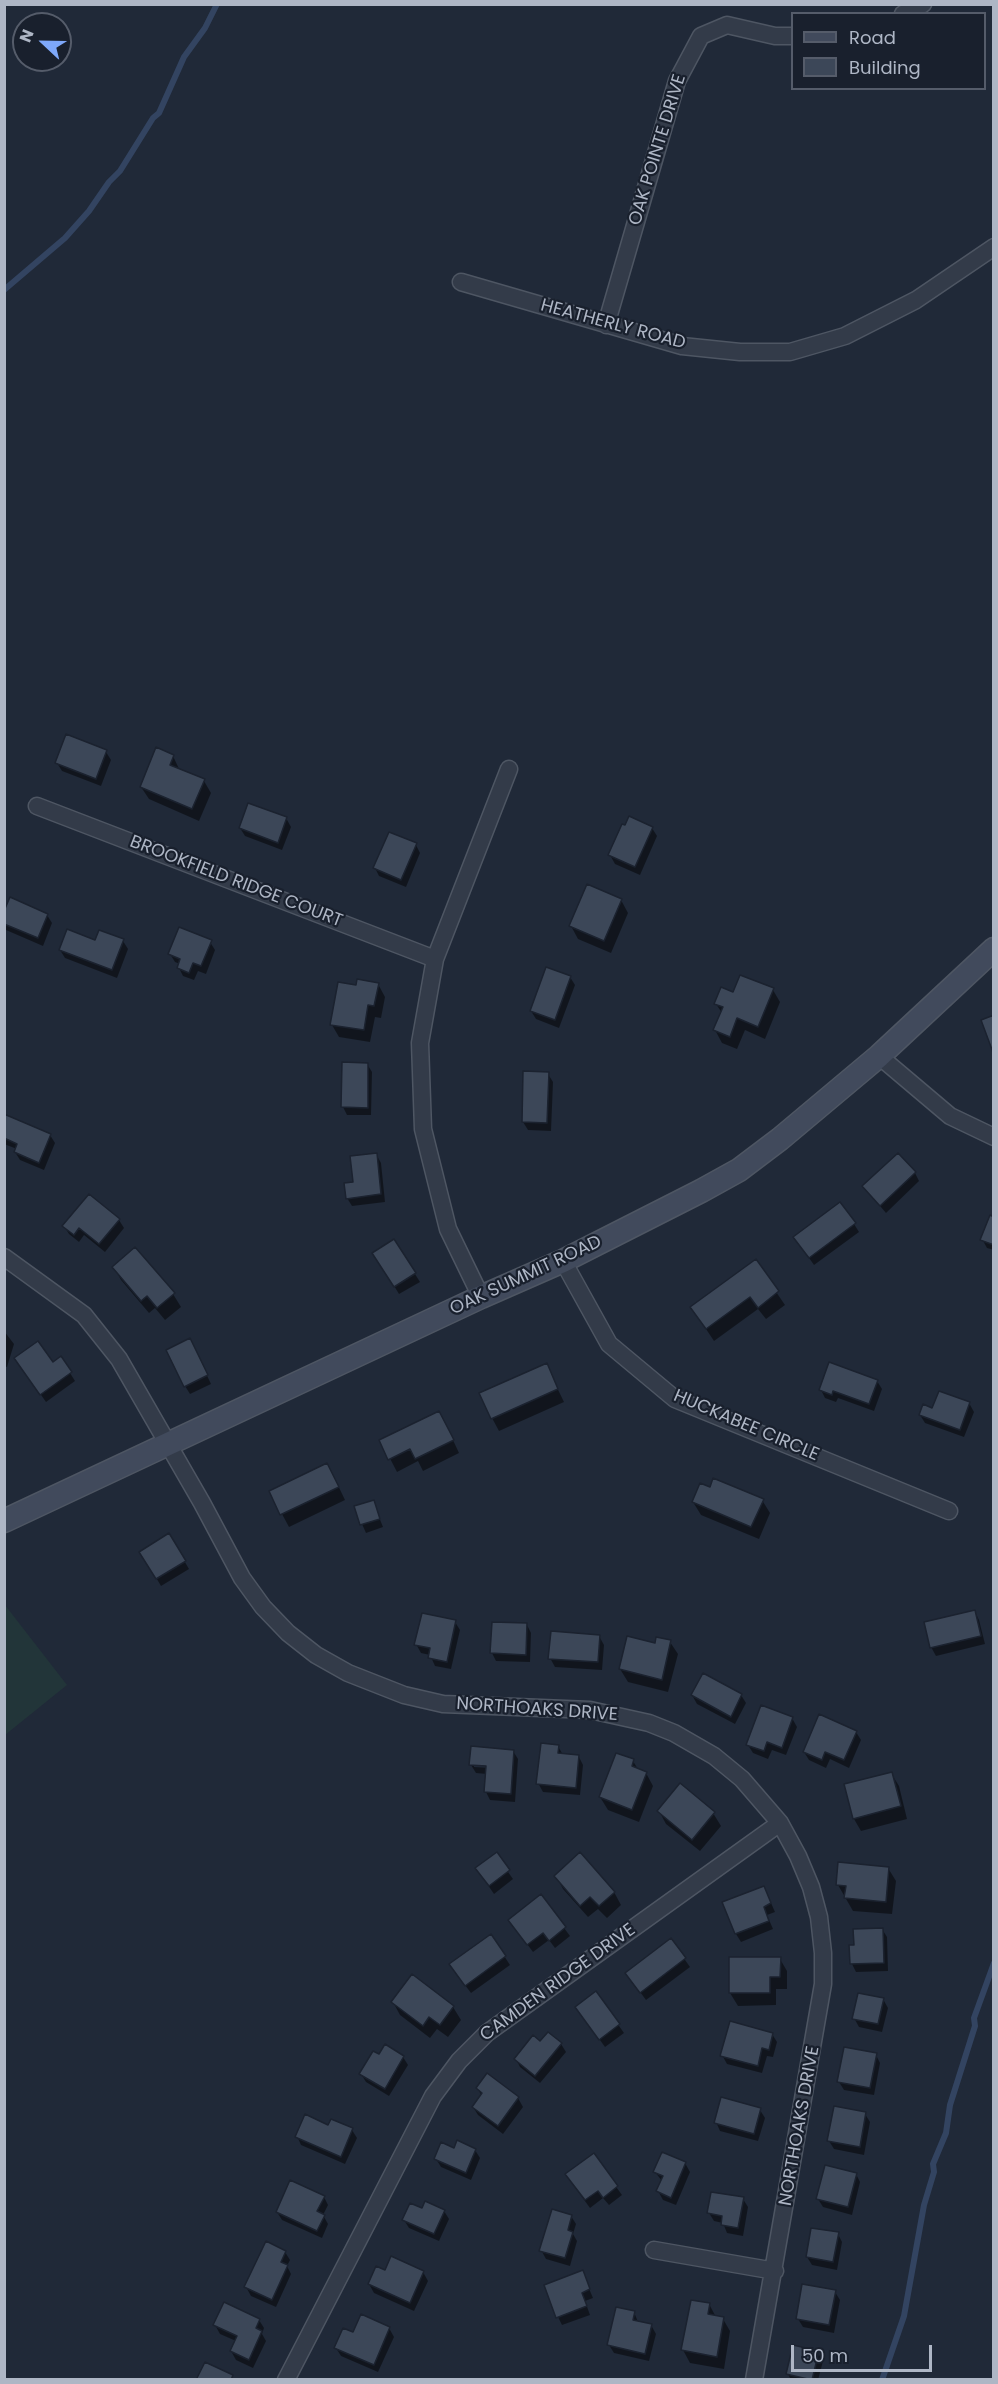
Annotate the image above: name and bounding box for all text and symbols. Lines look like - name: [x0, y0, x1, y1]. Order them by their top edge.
- north arrow: [12, 12, 72, 72]
- legend: [791, 12, 986, 90]
- text: Road: [849, 25, 896, 50]
- text: N: [14, 26, 40, 46]
- text: Building: [849, 55, 921, 80]
- street label: OAK POINTE DRIVE: [625, 72, 691, 228]
- street label: HEATHERLY ROAD: [538, 295, 688, 355]
- street label: BROOKFIELD RIDGE COURT: [127, 831, 345, 933]
- street label: OAK SUMMIT ROAD: [447, 1231, 605, 1321]
- street label: HUCKABEE CIRCLE: [670, 1386, 822, 1466]
- street label: NORTHOAKS DRIVE: [456, 1694, 618, 1726]
- street label: CAMDEN RIDGE DRIVE: [476, 1919, 640, 2047]
- street label: NORTHOAKS DRIVE: [775, 2044, 825, 2208]
- scale bar: [794, 2333, 935, 2371]
- text: 50 m: [802, 2343, 848, 2368]

